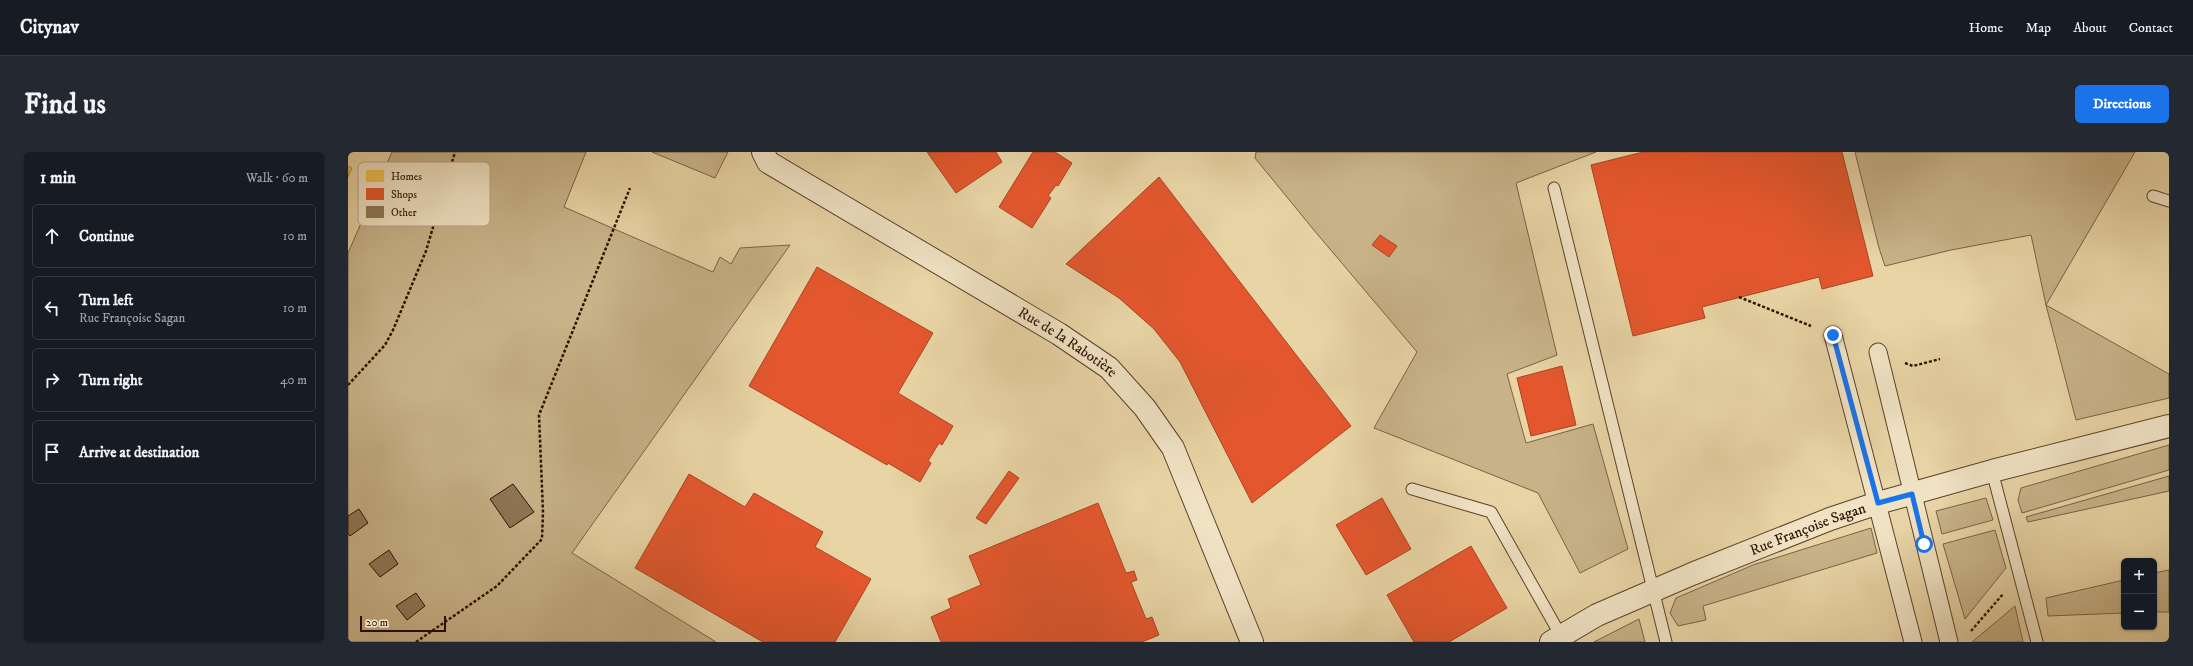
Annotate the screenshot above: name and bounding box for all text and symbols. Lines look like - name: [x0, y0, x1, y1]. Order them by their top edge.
- text: Citynav: [20, 16, 79, 39]
- text: Home: [1969, 19, 2003, 37]
- text: Map: [2025, 19, 2051, 37]
- text: About: [2073, 19, 2107, 37]
- text: Contact: [2129, 19, 2173, 37]
- button: Directions: [2075, 85, 2169, 123]
- text: Find us: [24, 87, 106, 122]
- legend: [358, 162, 490, 226]
- text: 1 min: [40, 167, 76, 189]
- text: Walk · 60 m: [246, 170, 308, 186]
- text: Homes: [391, 170, 422, 184]
- text: Shops: [391, 188, 417, 202]
- text: Other: [391, 206, 418, 220]
- icon: ahead: [41, 225, 63, 247]
- text: Continue: [79, 227, 134, 246]
- text: 10 m: [283, 228, 307, 244]
- text: Turn left: [79, 291, 133, 310]
- icon: left: [41, 297, 63, 319]
- text: 10 m: [283, 300, 307, 316]
- street label: Rue de la Rabotière: [1015, 303, 1122, 381]
- text: Rue Françoise Sagan: [79, 310, 185, 326]
- route end: [1824, 326, 1842, 344]
- icon: right: [41, 369, 63, 391]
- text: Turn right: [79, 371, 142, 390]
- text: 40 m: [280, 372, 307, 388]
- icon: arrive: [41, 441, 63, 463]
- text: Arrive at destination: [79, 443, 199, 462]
- street label: Rue Françoise Sagan: [1747, 499, 1868, 560]
- route start: [1915, 535, 1933, 553]
- map controls: [2121, 558, 2157, 630]
- button: +: [2121, 558, 2157, 594]
- button: −: [2121, 594, 2157, 630]
- scale bar: [360, 614, 446, 633]
- text: 20 m: [366, 616, 388, 630]

